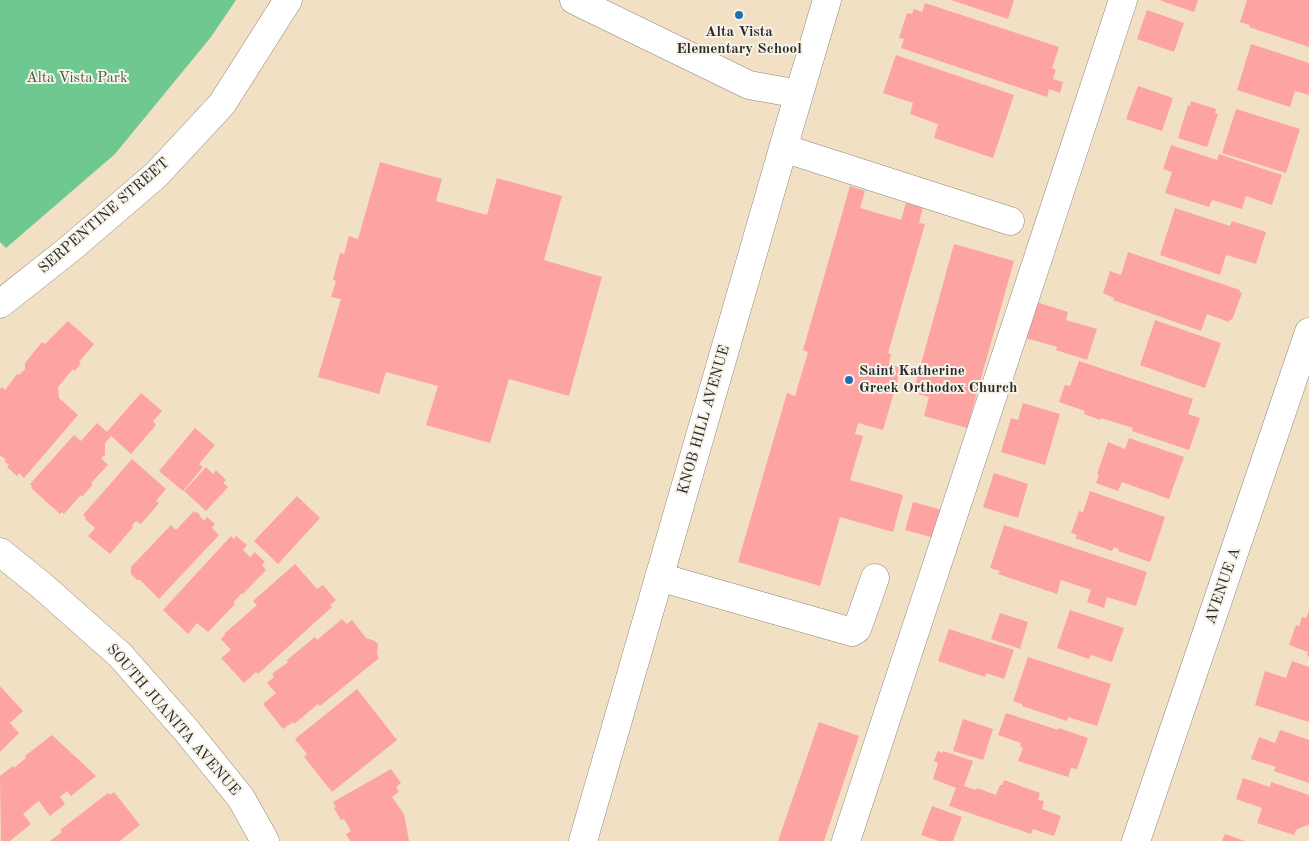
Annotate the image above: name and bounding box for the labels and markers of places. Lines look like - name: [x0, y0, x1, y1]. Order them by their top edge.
- marker: Alta Vista Elementary School: [733, 9, 745, 21]
- place label: Alta Vista Elementary School: [676, 23, 802, 58]
- place label: Saint Katherine Greek Orthodox Church: [859, 362, 1017, 397]
- marker: Saint Katherine Greek Orthodox Church: [843, 374, 855, 386]

